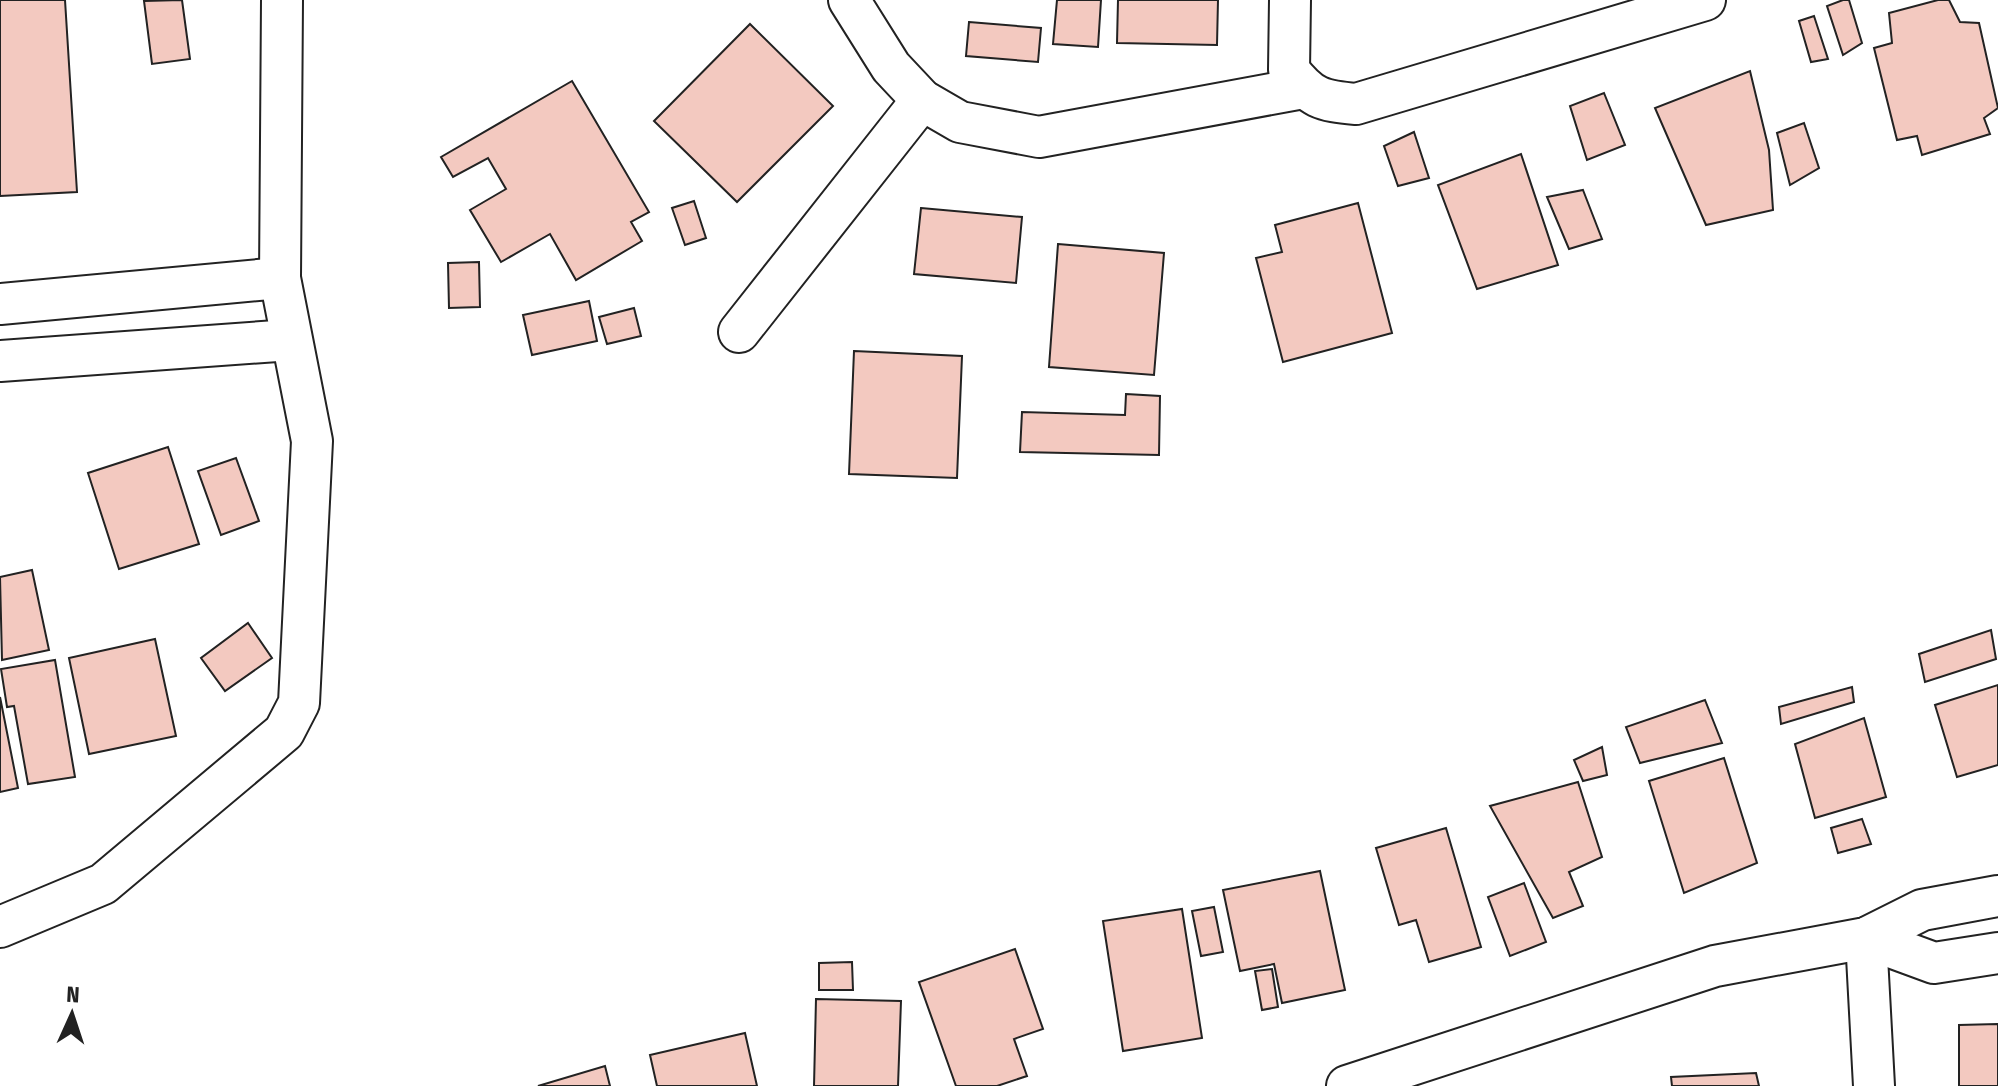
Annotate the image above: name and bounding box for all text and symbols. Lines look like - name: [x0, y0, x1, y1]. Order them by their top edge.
- north arrow: [32, 974, 112, 1054]
- text: N: [66, 981, 80, 1008]

